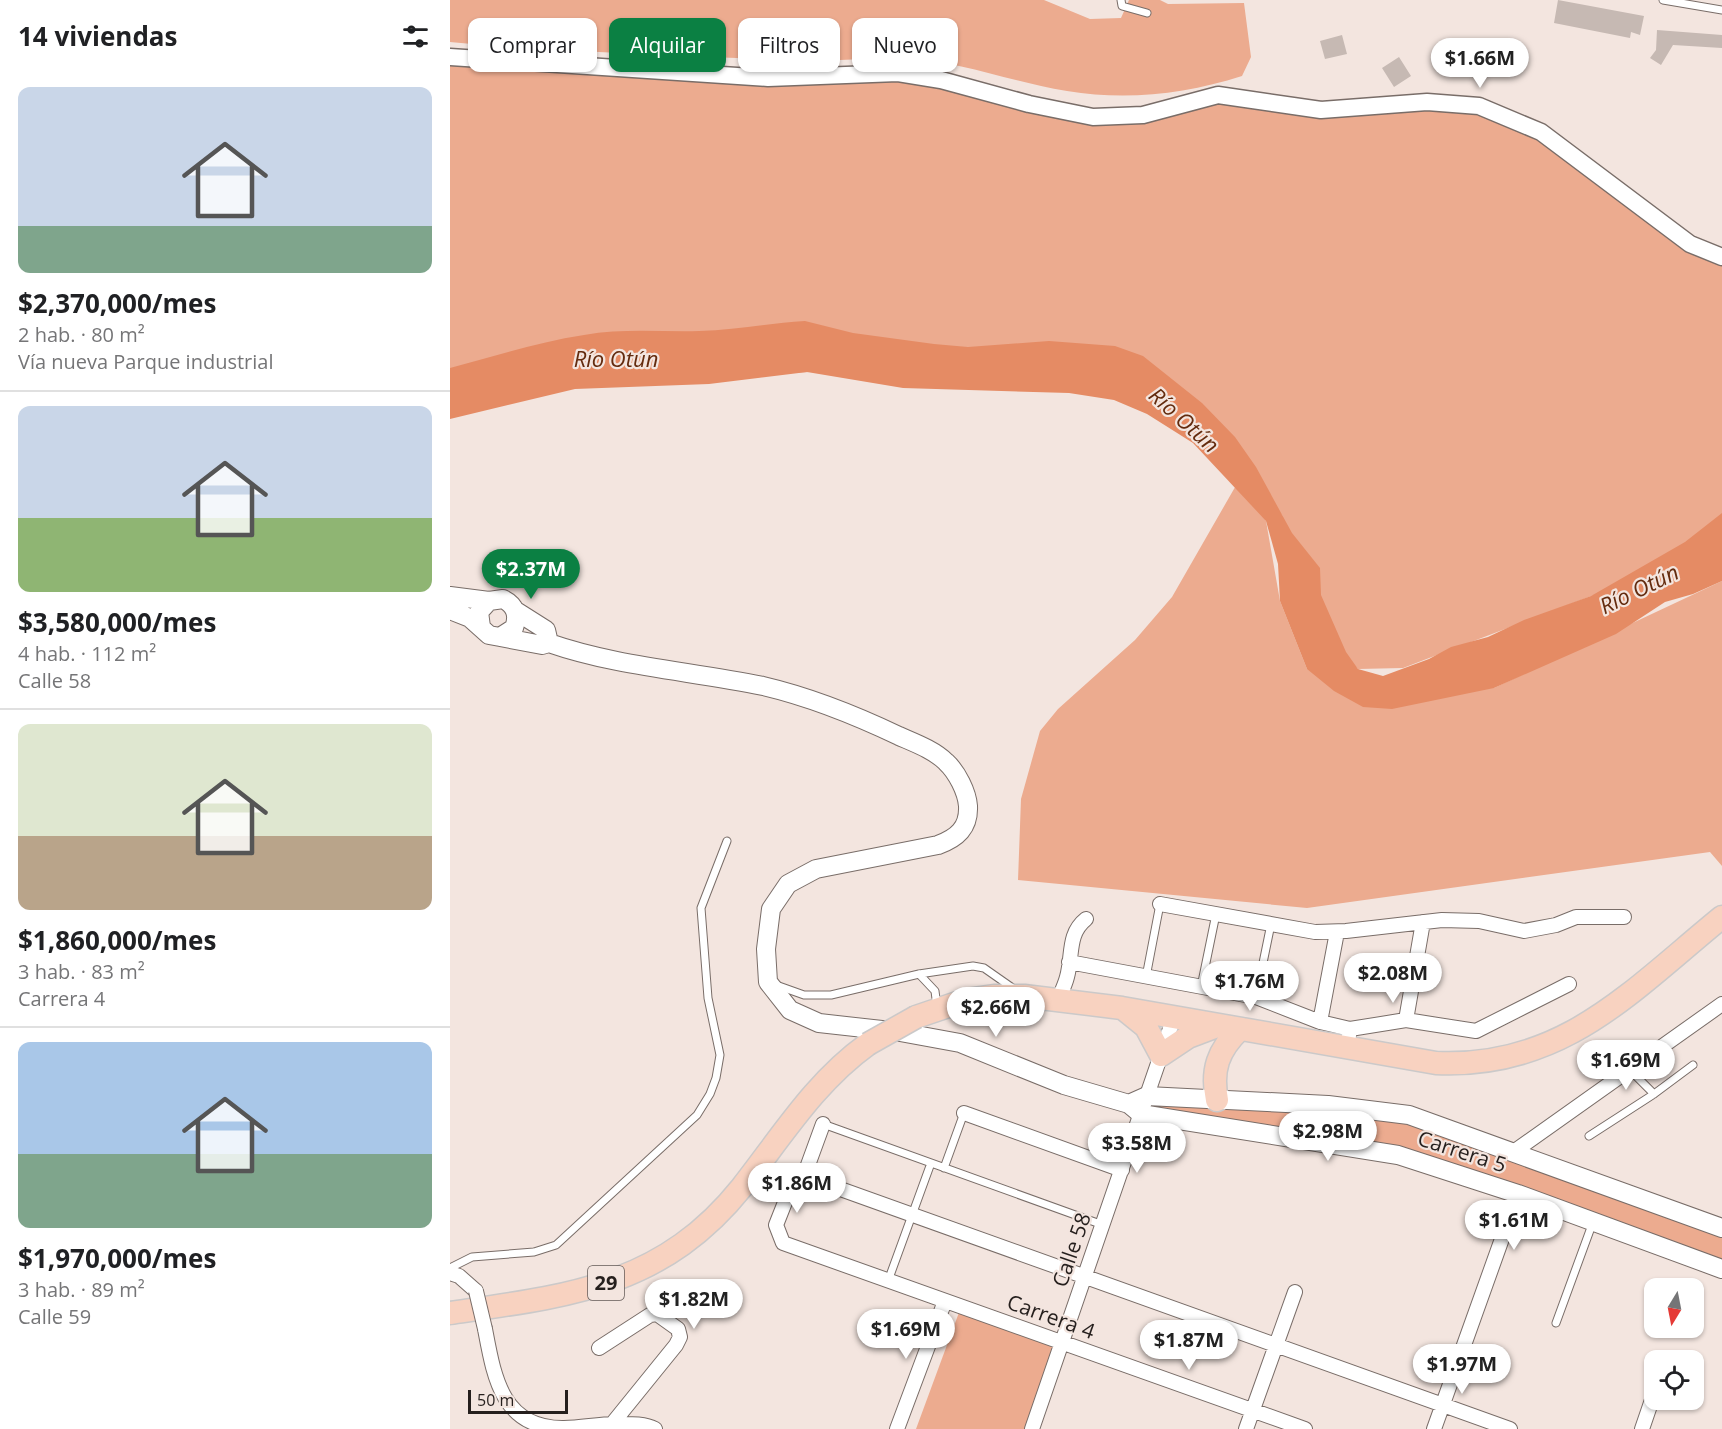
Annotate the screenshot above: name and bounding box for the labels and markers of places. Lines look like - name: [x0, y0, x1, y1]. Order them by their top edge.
- pin: $1.66M: [1431, 38, 1529, 89]
- pin: $2.37M: [482, 549, 580, 600]
- pin: $2.08M: [1344, 953, 1442, 1004]
- pin: $1.76M: [1201, 961, 1299, 1012]
- pin: $2.66M: [947, 987, 1045, 1038]
- pin: $1.69M: [1577, 1040, 1675, 1091]
- pin: $2.98M: [1279, 1111, 1377, 1162]
- pin: $3.58M: [1088, 1123, 1186, 1174]
- pin: $1.86M: [748, 1163, 846, 1214]
- pin: $1.61M: [1465, 1200, 1563, 1251]
- pin: $1.82M: [645, 1279, 743, 1330]
- pin: $1.69M: [857, 1309, 955, 1360]
- pin: $1.87M: [1140, 1320, 1238, 1371]
- pin: $1.97M: [1413, 1344, 1511, 1395]

